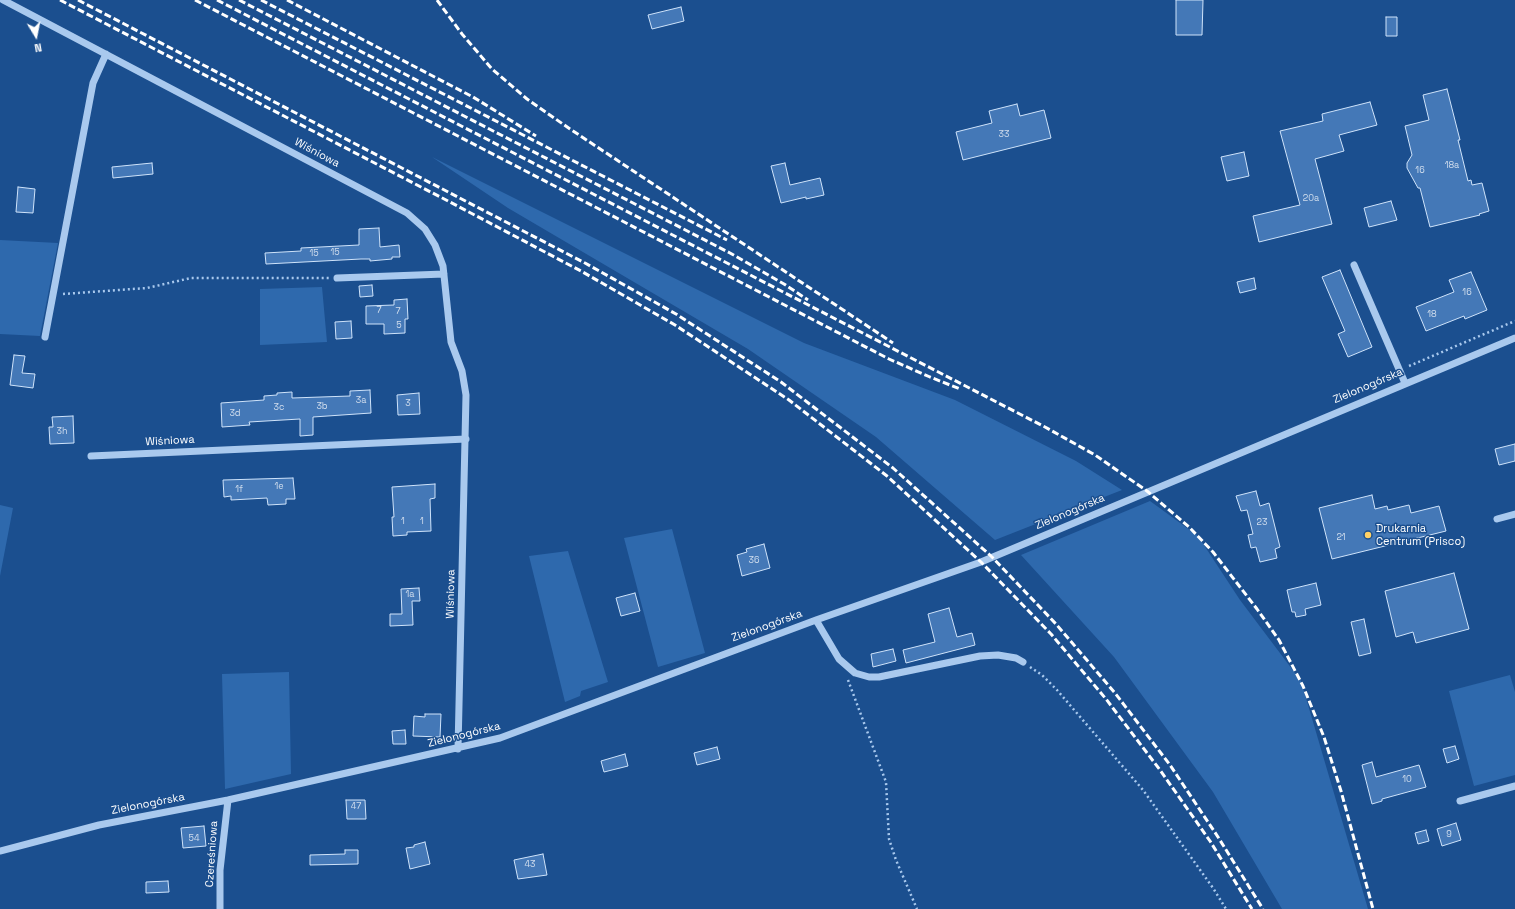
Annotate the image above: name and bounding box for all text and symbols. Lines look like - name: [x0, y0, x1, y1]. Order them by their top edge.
- north arrow: [16, 16, 56, 56]
- text: N: [33, 40, 43, 55]
- house number: 33: [999, 130, 1009, 140]
- street label: Wiśniowa: [292, 136, 342, 170]
- house number: 18a: [1445, 161, 1459, 171]
- house number: 16: [1415, 166, 1425, 176]
- house number: 20a: [1303, 194, 1319, 204]
- house number: 15: [330, 248, 340, 258]
- house number: 15: [309, 249, 319, 259]
- house number: 16: [1462, 288, 1472, 298]
- house number: 7: [376, 306, 382, 316]
- house number: 7: [395, 307, 401, 317]
- house number: 18: [1427, 310, 1437, 320]
- house number: 5: [396, 321, 402, 331]
- street label: Zielonogórska: [1331, 365, 1405, 407]
- house number: 3a: [356, 396, 366, 406]
- house number: 3: [405, 399, 411, 409]
- house number: 3b: [316, 402, 328, 412]
- house number: 3c: [274, 403, 284, 413]
- house number: 3d: [229, 409, 241, 419]
- house number: 3h: [57, 427, 67, 437]
- street label: Wiśniowa: [145, 433, 195, 449]
- house number: 1e: [274, 482, 284, 492]
- house number: 1f: [235, 485, 243, 495]
- street label: Zielonogórska: [1033, 491, 1107, 533]
- house number: 1: [401, 517, 405, 527]
- house number: 1: [420, 517, 424, 527]
- house number: 23: [1257, 518, 1267, 528]
- place label: Drukarnia Centrum (Prisco): [1376, 522, 1465, 548]
- marker: Drukarnia Centrum (Prisco): [1363, 530, 1373, 540]
- house number: 21: [1336, 533, 1346, 543]
- house number: 36: [749, 556, 759, 566]
- street label: Wiśniowa: [444, 569, 458, 619]
- house number: 1a: [406, 590, 414, 600]
- street label: Zielonogórska: [730, 607, 804, 645]
- street label: Zielonogórska: [426, 720, 502, 750]
- house number: 10: [1402, 775, 1412, 785]
- street label: Zielonogórska: [110, 790, 186, 818]
- house number: 47: [351, 802, 361, 812]
- street label: Czereśniowa: [203, 820, 221, 888]
- house number: 9: [1446, 830, 1452, 840]
- house number: 54: [188, 834, 200, 844]
- house number: 43: [524, 860, 536, 870]

